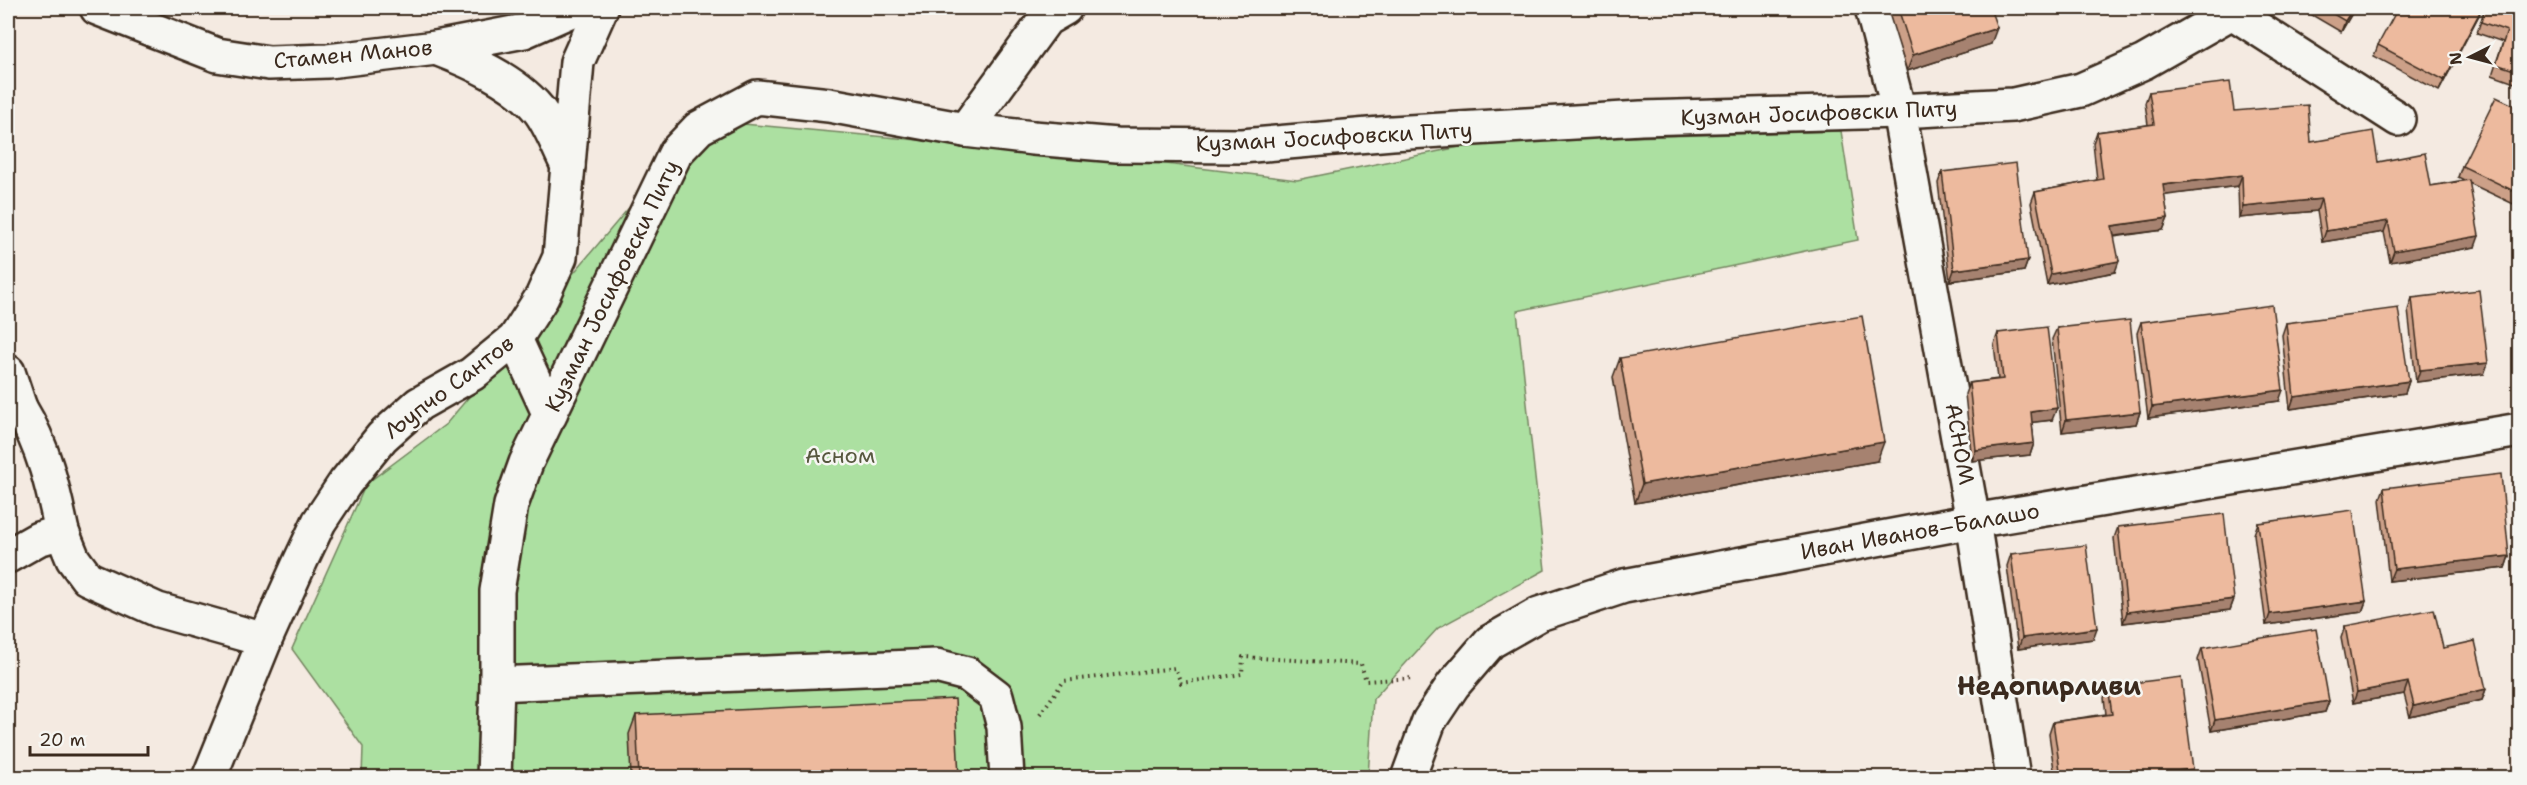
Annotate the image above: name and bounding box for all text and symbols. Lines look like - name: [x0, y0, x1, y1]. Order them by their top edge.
- north arrow: [2440, 27, 2500, 87]
- street label: Стамен Манов: [272, 33, 434, 75]
- text: N: [2444, 51, 2467, 66]
- street label: Кузман Јосифовски Питу: [1680, 94, 1958, 132]
- street label: Кузман Јосифовски Питу: [1195, 115, 1473, 159]
- street label: Кузман Јосифовски Питу: [538, 155, 686, 417]
- street label: Љупчо Сантов: [378, 329, 520, 445]
- street label: АСНОМ: [1939, 401, 1981, 487]
- park label: Асном: [805, 441, 875, 470]
- street label: Иван Иванов–Балашо: [1798, 496, 2042, 566]
- district label: Недопирливи: [1957, 668, 2141, 703]
- scale bar: [30, 719, 148, 757]
- text: 20 m: [39, 728, 85, 752]

